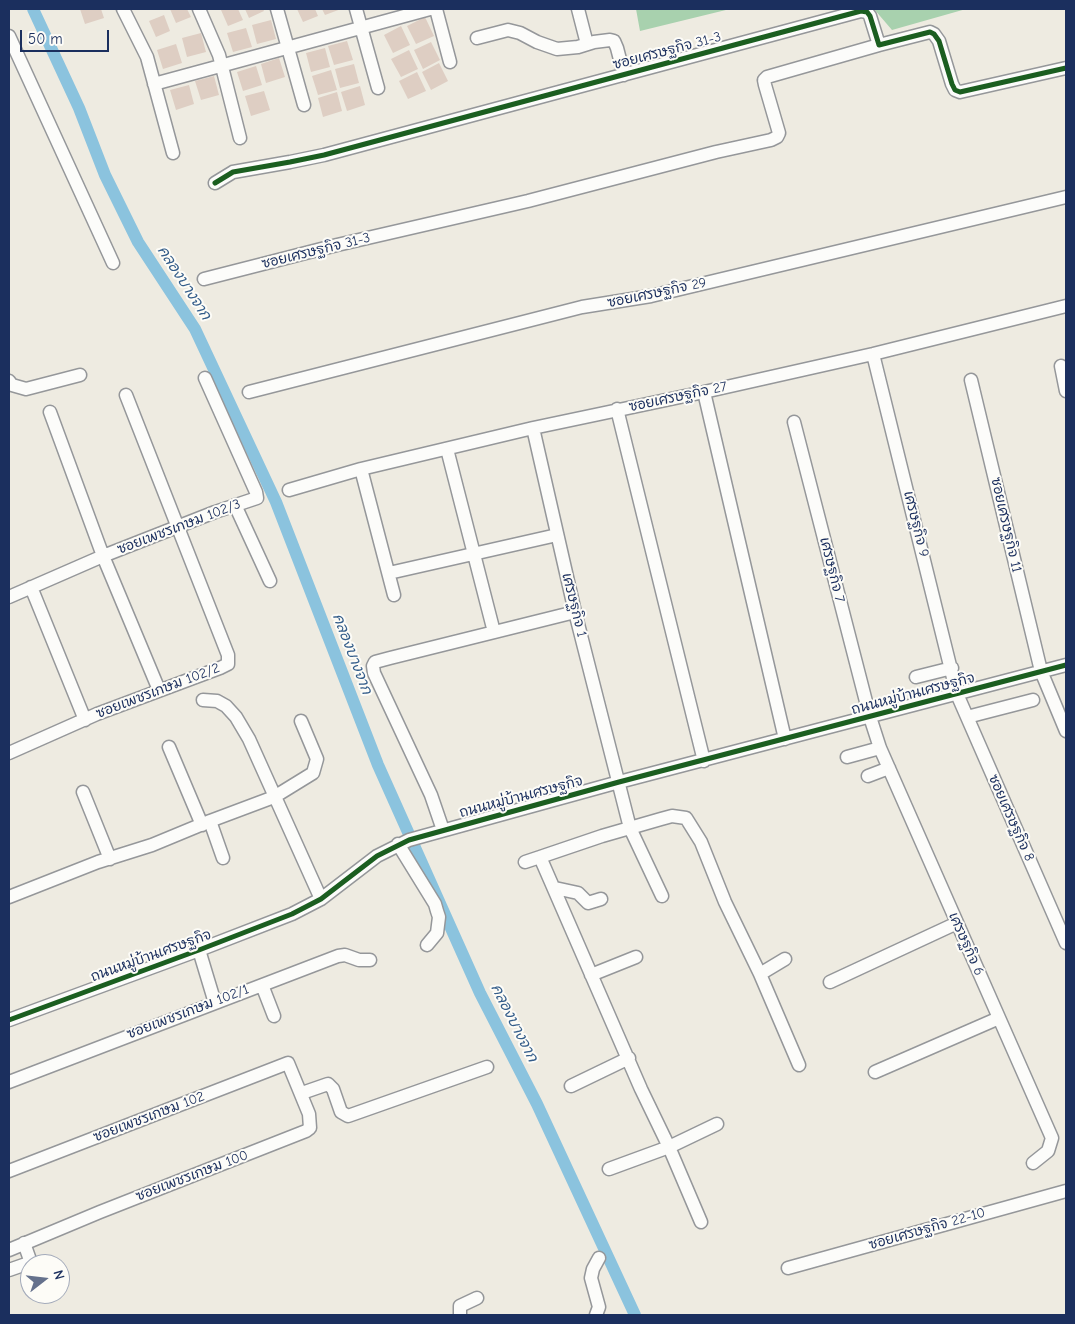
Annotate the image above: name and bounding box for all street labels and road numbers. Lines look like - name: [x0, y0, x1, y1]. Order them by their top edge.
- street label: ซอยเศรษฐกิจ 31-3: [611, 28, 723, 74]
- street label: ซอยเศรษฐกิจ 31-3: [260, 229, 372, 273]
- street label: ซอยเศรษฐกิจ 29: [606, 274, 708, 312]
- street label: ซอยเศรษฐกิจ 27: [627, 378, 729, 416]
- street label: ซอยเศรษฐกิจ 11: [987, 476, 1025, 574]
- street label: เศรษฐกิจ 9: [900, 489, 932, 559]
- street label: ซอยเพชรเกษม 102/3: [115, 496, 243, 558]
- street label: เศรษฐกิจ 7: [816, 536, 848, 604]
- street label: เศรษฐกิจ 1: [558, 571, 590, 639]
- street label: ซอยเพชรเกษม 102/2: [94, 660, 222, 722]
- street label: ถนนหมู่บ้านเศรษฐกิจ: [850, 669, 976, 719]
- street label: ถนนหมู่บ้านเศรษฐกิจ: [458, 772, 584, 822]
- street label: ซอยเศรษฐกิจ 8: [984, 772, 1038, 864]
- street label: เศรษฐกิจ 6: [945, 910, 987, 978]
- street label: ถนนหมู่บ้านเศรษฐกิจ: [88, 926, 214, 986]
- street label: ซอยเพชรเกษม 102/1: [125, 981, 251, 1043]
- street label: ซอยเพชรเกษม 102: [91, 1088, 207, 1146]
- street label: ซอยเพชรเกษม 100: [134, 1147, 250, 1205]
- street label: ซอยเศรษฐกิจ 22-10: [867, 1204, 987, 1254]

